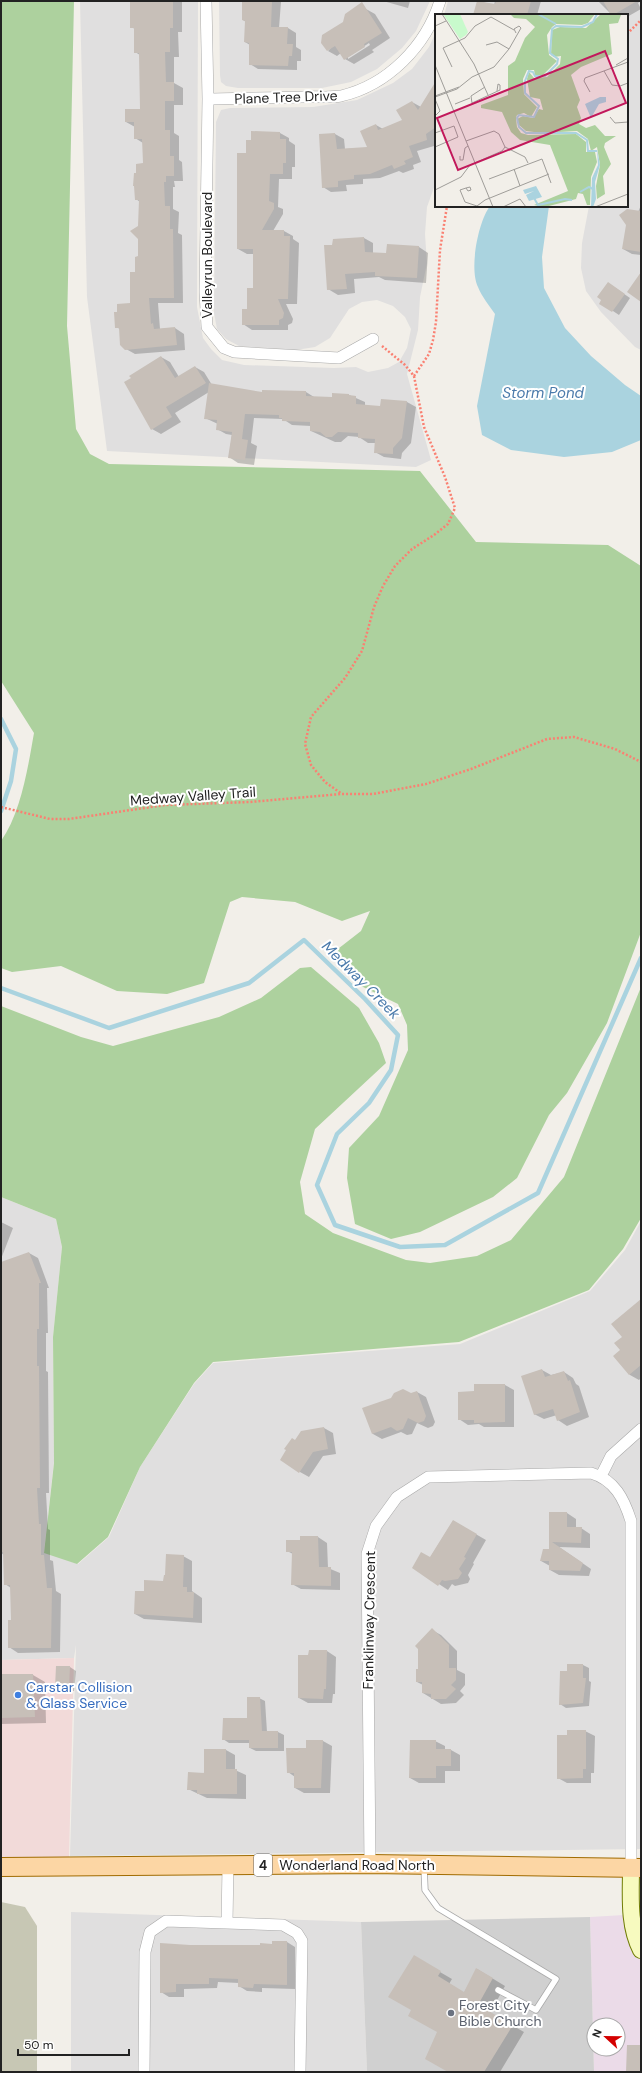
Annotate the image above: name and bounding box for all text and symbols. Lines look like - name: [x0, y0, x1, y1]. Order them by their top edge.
- inset map: [435, 14, 628, 207]
- street label: Plane Tree Drive: [234, 86, 338, 108]
- street label: Valleyrun Boulevard: [198, 192, 216, 318]
- water label: Storm Pond: [502, 383, 584, 403]
- street label: Medway Valley Trail: [130, 783, 256, 809]
- water label: Medway Creek: [317, 936, 405, 1024]
- street label: Franklinway Crescent: [359, 1551, 379, 1689]
- place label: Carstar Collision & Glass Service: [26, 1678, 132, 1712]
- marker: Carstar Collision & Glass Service: [13, 1690, 23, 1700]
- road number: 4: [254, 1854, 272, 1876]
- street label: Wonderland Road North: [279, 1856, 435, 1874]
- place label: Forest City Bible Church: [459, 1996, 541, 2030]
- marker: Forest City Bible Church: [446, 2008, 456, 2018]
- north arrow: [586, 2017, 626, 2057]
- text: N: [589, 2027, 605, 2040]
- scale bar: [18, 2031, 129, 2057]
- text: 50 m: [24, 2037, 53, 2053]

